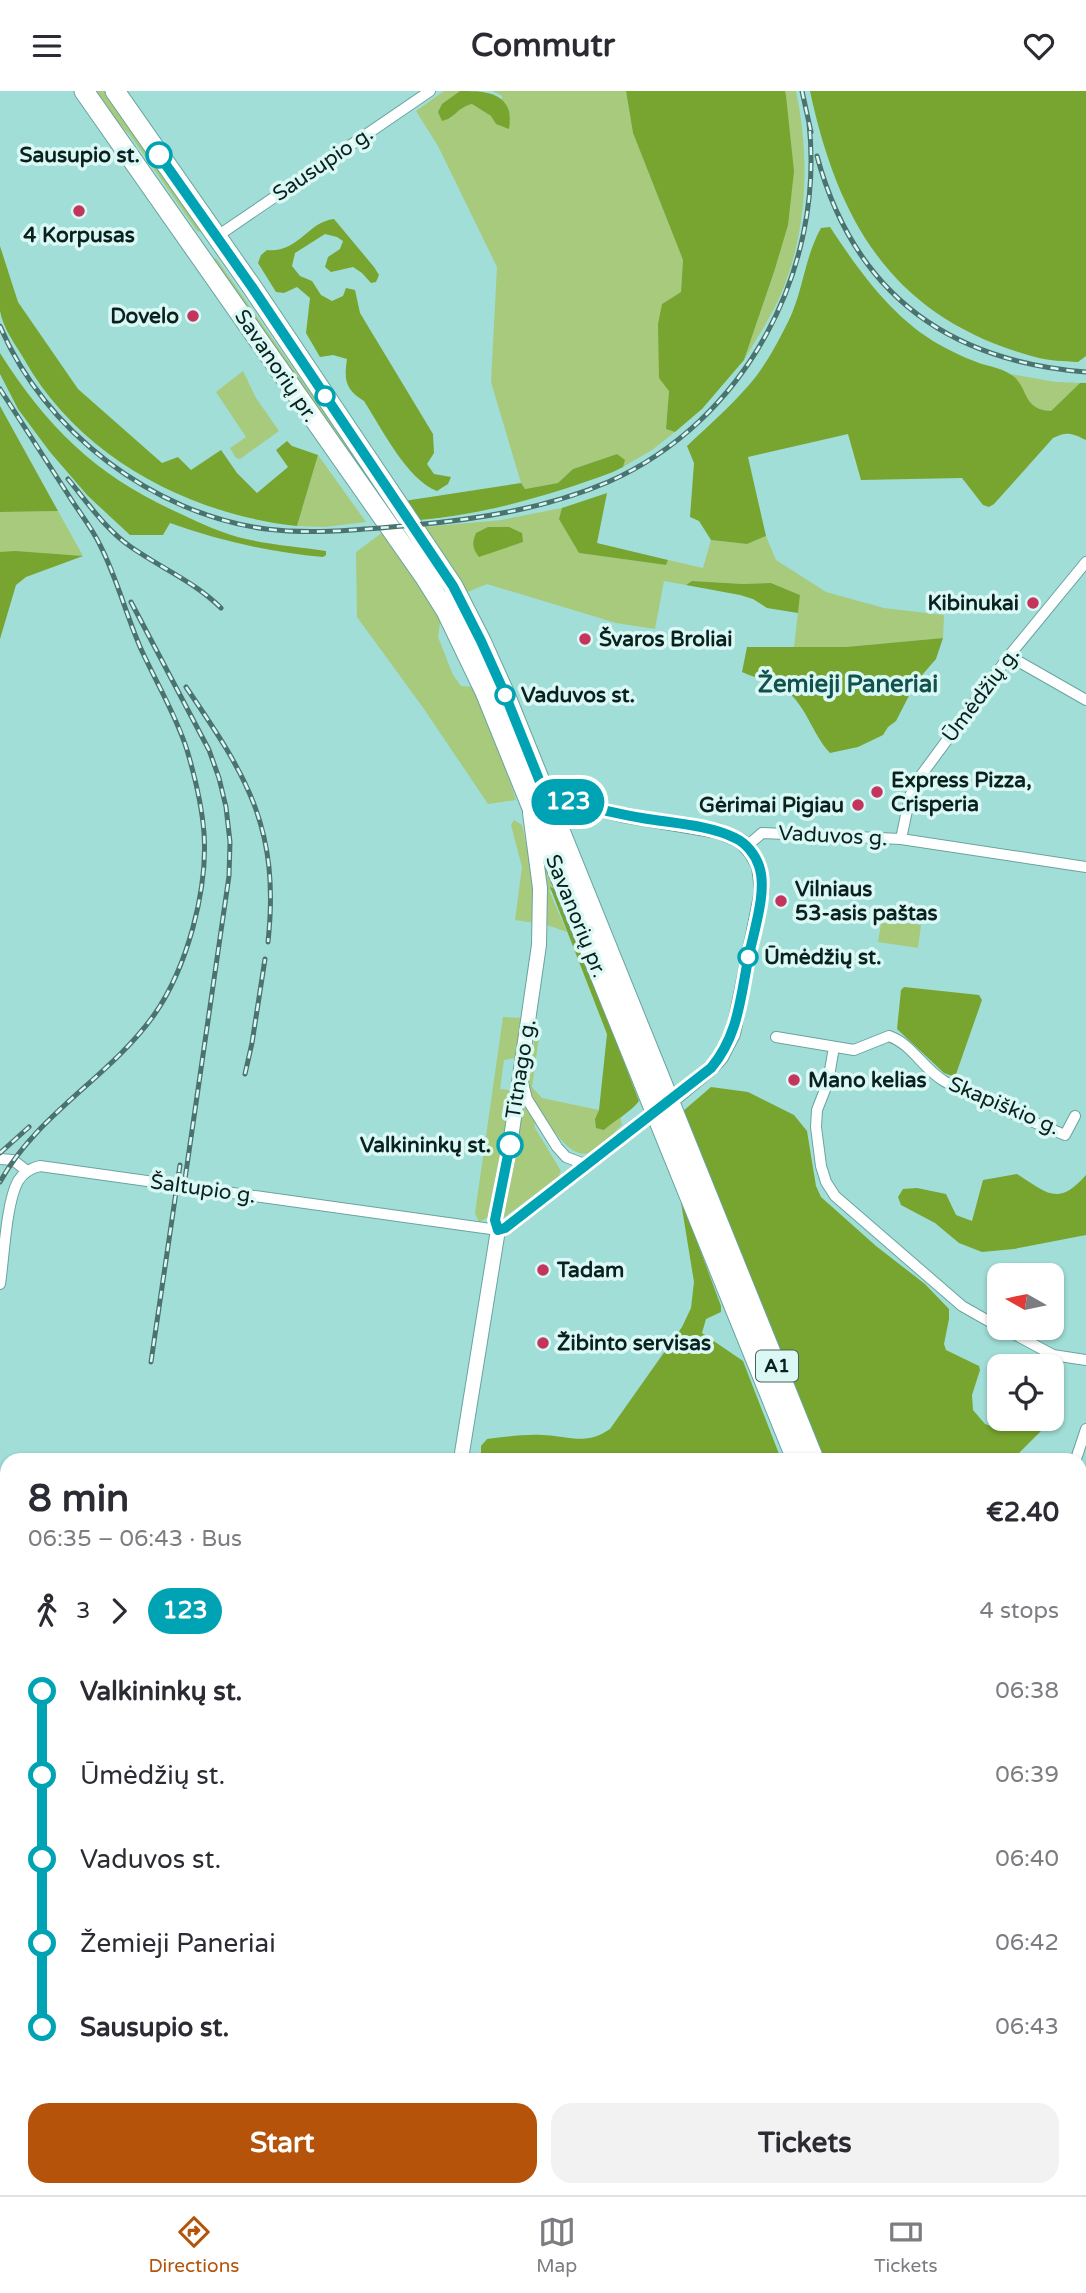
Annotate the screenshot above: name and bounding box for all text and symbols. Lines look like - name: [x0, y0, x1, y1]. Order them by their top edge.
- icon: menu: [28, 27, 66, 65]
- text: Commutr: [471, 27, 615, 65]
- icon: heart: [1020, 27, 1058, 65]
- street label: Sausupio g.: [268, 121, 378, 207]
- marker: Sausupio st.: [146, 142, 172, 168]
- place label: Sausupio st.: [20, 143, 140, 168]
- marker: 4 Korpusas: [71, 203, 87, 219]
- place label: 4 Korpusas: [23, 223, 135, 248]
- place label: Dovelo: [110, 304, 179, 329]
- street label: Savanorių pr.: [229, 305, 323, 427]
- marker: Dovelo: [185, 308, 201, 324]
- unlabelled marker: [315, 386, 335, 406]
- place label: Kibinukai: [927, 591, 1019, 616]
- marker: Kibinukai: [1025, 595, 1041, 611]
- place label: Švaros Broliai: [599, 626, 733, 652]
- marker: Švaros Broliai: [577, 631, 593, 647]
- street label: Ūmėdžių g.: [937, 643, 1025, 747]
- district label: Žemieji Paneriai: [758, 669, 938, 699]
- place label: Vaduvos st.: [521, 683, 635, 708]
- marker: Vaduvos st.: [495, 685, 515, 705]
- place label: Express Pizza, Crisperia: [891, 768, 1032, 817]
- line badge: 123: [528, 779, 608, 825]
- marker: Express Pizza, Crisperia: [869, 784, 885, 800]
- text: 123: [545, 787, 591, 816]
- place label: Gėrimai Pigiau: [699, 793, 844, 818]
- marker: Gėrimai Pigiau: [850, 797, 866, 813]
- street label: Vaduvos g.: [778, 821, 888, 851]
- street label: Savanorių pr.: [540, 851, 612, 981]
- place label: Vilniaus 53-asis paštas: [795, 877, 938, 926]
- marker: Vilniaus 53-asis paštas: [773, 893, 789, 909]
- place label: Ūmėdžių st.: [764, 945, 881, 970]
- marker: Ūmėdžių st.: [738, 947, 758, 967]
- street label: Titnago g.: [501, 1017, 541, 1121]
- place label: Mano kelias: [808, 1068, 927, 1093]
- street label: Skapiškio g.: [945, 1071, 1063, 1141]
- marker: Mano kelias: [786, 1072, 802, 1088]
- marker: Valkininkų st.: [497, 1132, 523, 1158]
- place label: Valkininkų st.: [360, 1133, 491, 1158]
- street label: Šaltupio g.: [149, 1169, 257, 1209]
- place label: Tadam: [556, 1258, 624, 1283]
- marker: Tadam: [535, 1262, 551, 1278]
- north arrow: [987, 1263, 1064, 1341]
- map controls: [987, 1263, 1064, 1431]
- place label: Žibinto servisas: [557, 1331, 711, 1356]
- marker: Žibinto servisas: [535, 1335, 551, 1351]
- road number: A1: [756, 1351, 798, 1381]
- button: locate: [987, 1354, 1064, 1431]
- text: 8 min: [28, 1476, 129, 1522]
- text: €2.40: [986, 1497, 1059, 1528]
- text: 06:35 – 06:43 · Bus: [28, 1525, 242, 1553]
- icon: walk: [28, 1592, 66, 1630]
- icon: forward: [100, 1592, 138, 1630]
- text: 123: [162, 1596, 208, 1625]
- text: 3: [76, 1597, 90, 1625]
- text: 4 stops: [979, 1597, 1059, 1625]
- text: Valkininkų st.: [80, 1676, 242, 1707]
- text: 06:38: [995, 1677, 1059, 1705]
- text: Ūmėdžių st.: [80, 1760, 225, 1791]
- text: 06:39: [995, 1761, 1059, 1789]
- text: Vaduvos st.: [80, 1844, 221, 1875]
- text: 06:40: [995, 1845, 1059, 1873]
- text: Žemieji Paneriai: [80, 1928, 276, 1959]
- text: 06:42: [995, 1929, 1059, 1957]
- text: Sausupio st.: [80, 2012, 229, 2043]
- text: 06:43: [995, 2013, 1059, 2041]
- button: Start: [28, 2103, 537, 2183]
- button: Tickets: [551, 2103, 1059, 2183]
- tab: Directions: [148, 2213, 239, 2277]
- tab: Map: [536, 2213, 577, 2277]
- tab: Tickets: [874, 2213, 938, 2277]

